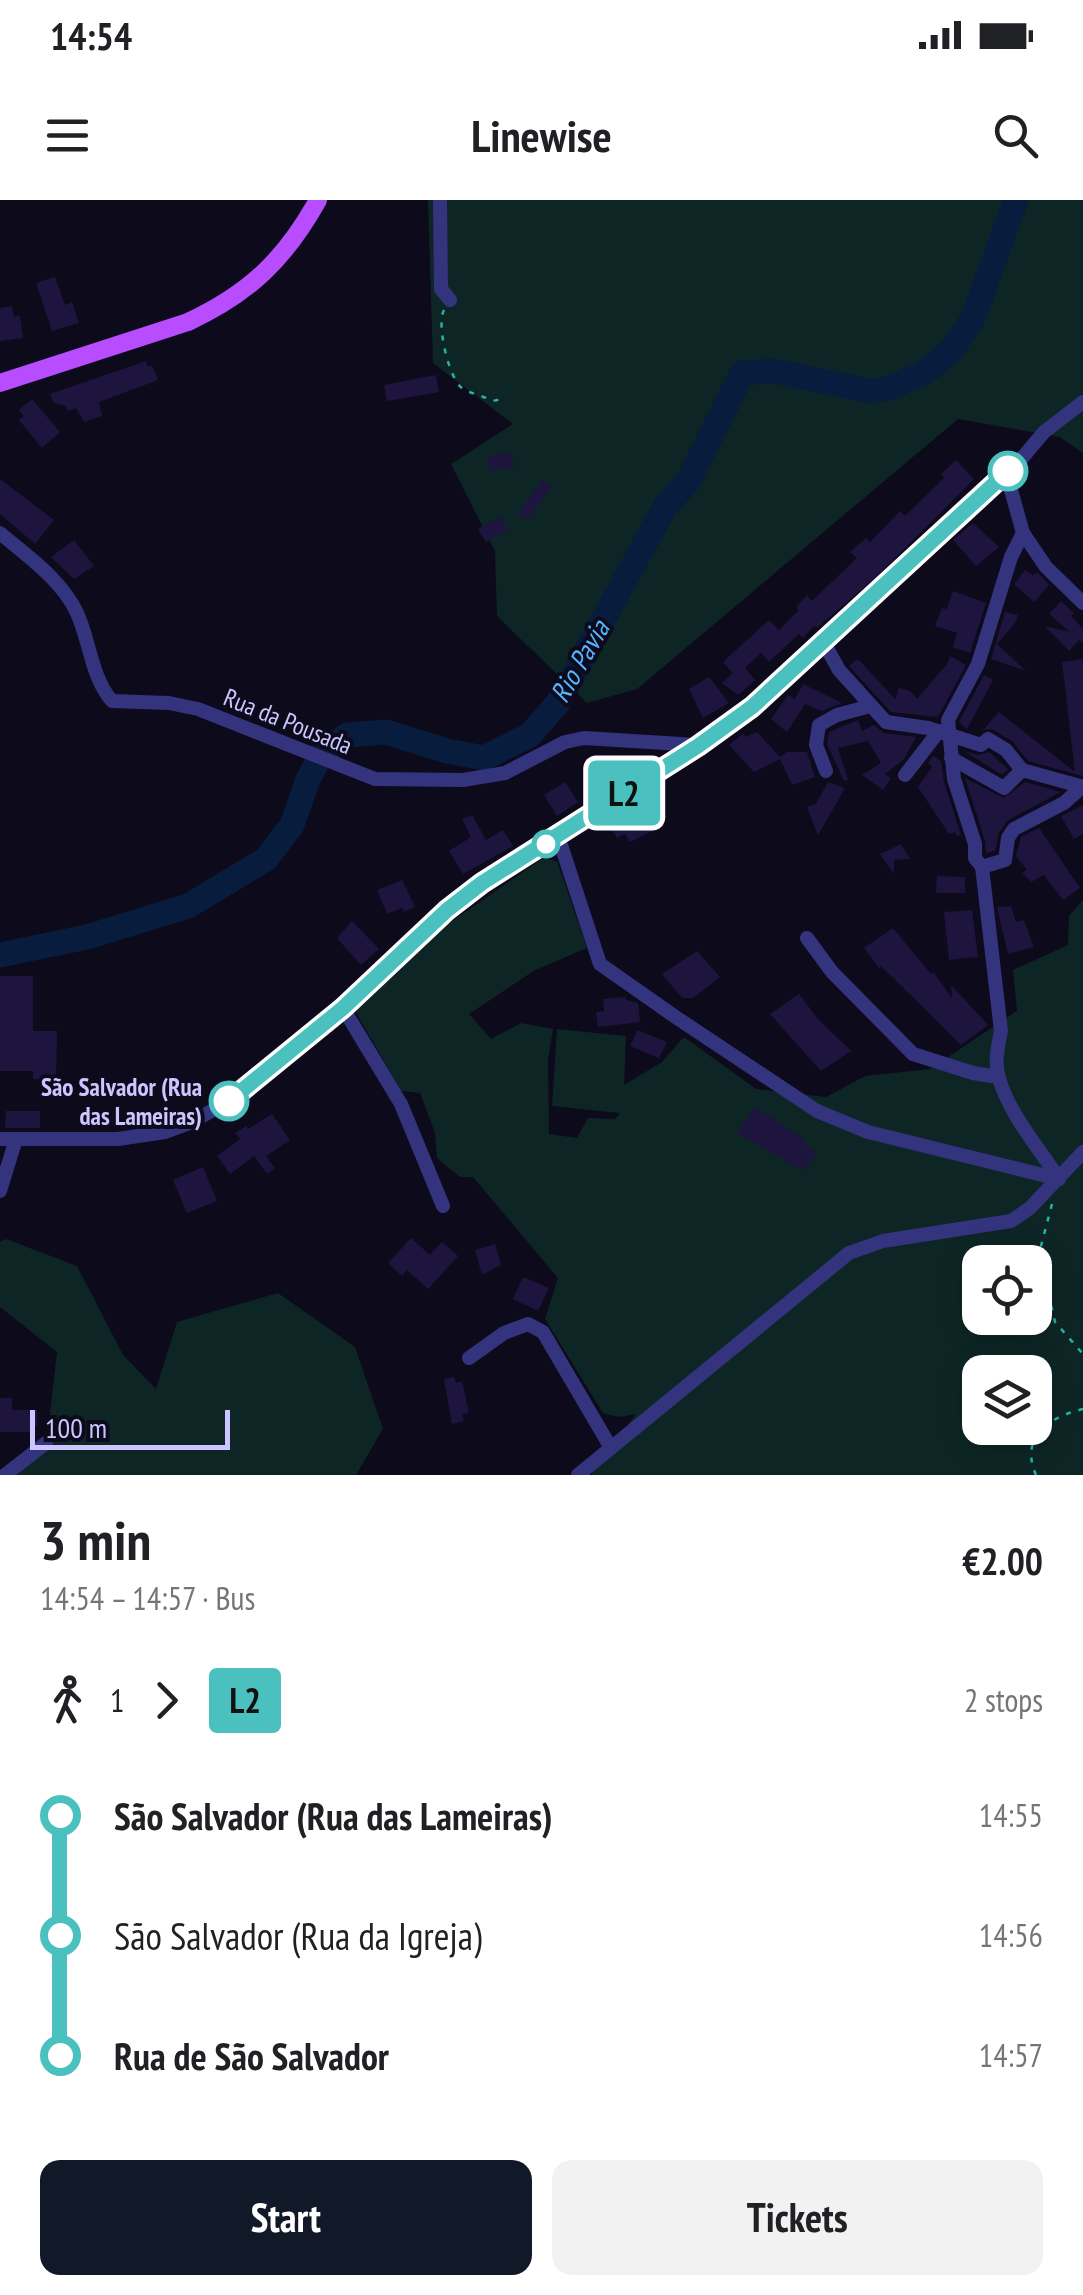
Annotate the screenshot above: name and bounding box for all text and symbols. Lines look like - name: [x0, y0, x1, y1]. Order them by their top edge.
- text: 14:54: [50, 11, 132, 60]
- text: Linewise: [471, 106, 612, 164]
- icon: menu: [40, 108, 95, 163]
- icon: search: [988, 108, 1043, 163]
- unlabelled marker: [989, 452, 1027, 490]
- water label: Rio Pavia: [541, 612, 618, 709]
- street label: Rua da Pousada: [219, 681, 357, 761]
- line badge: L2: [579, 760, 669, 826]
- text: L2: [608, 770, 640, 816]
- unlabelled marker: [533, 831, 559, 857]
- place label: São Salvador (Rua das Lameiras): [41, 1071, 202, 1132]
- marker: São Salvador (Rua das Lameiras): [210, 1082, 248, 1120]
- map controls: [962, 1245, 1052, 1445]
- button: locate: [962, 1245, 1052, 1335]
- button: layers: [962, 1355, 1052, 1445]
- scale bar: [30, 1405, 230, 1450]
- text: 100 m: [45, 1409, 107, 1446]
- text: 3 min: [40, 1504, 151, 1575]
- text: €2.00: [962, 1536, 1043, 1585]
- text: 14:54 – 14:57 · Bus: [40, 1577, 255, 1619]
- icon: walk: [40, 1673, 95, 1728]
- icon: forward: [139, 1673, 194, 1728]
- text: L2: [229, 1677, 261, 1723]
- text: 1: [110, 1679, 124, 1721]
- text: 2 stops: [964, 1679, 1043, 1721]
- text: São Salvador (Rua das Lameiras): [114, 1791, 553, 1840]
- text: 14:55: [979, 1794, 1043, 1836]
- text: São Salvador (Rua da Igreja): [114, 1911, 482, 1960]
- text: 14:56: [979, 1914, 1043, 1956]
- text: Rua de São Salvador: [114, 2031, 389, 2080]
- text: 14:57: [979, 2034, 1043, 2076]
- button: Start: [40, 2160, 532, 2275]
- button: Tickets: [552, 2160, 1043, 2275]

